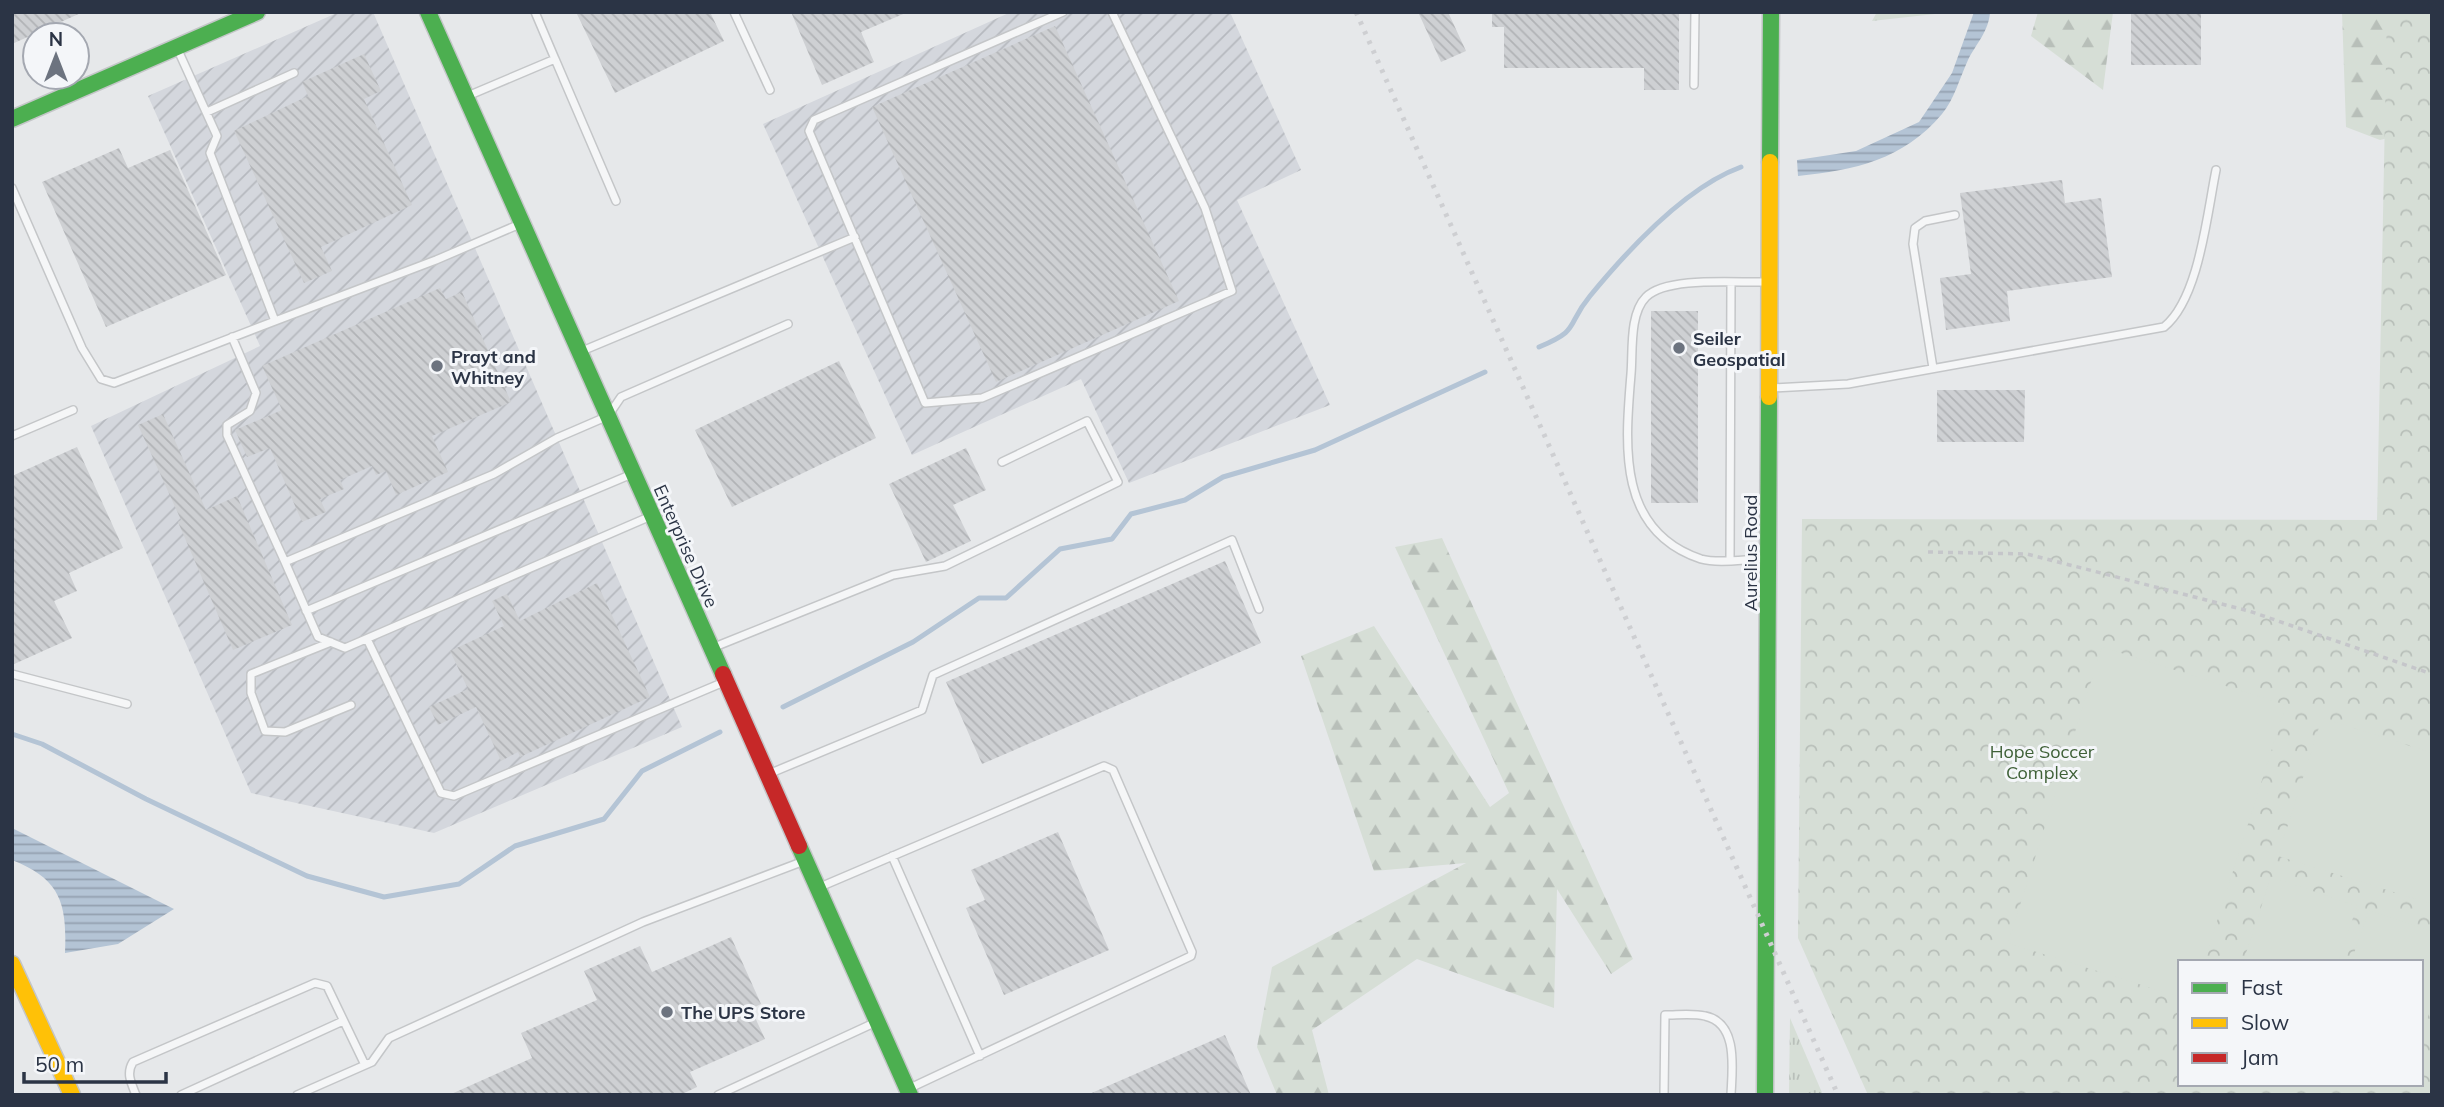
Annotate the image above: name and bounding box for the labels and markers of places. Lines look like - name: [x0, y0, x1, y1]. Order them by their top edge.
- place label: Seiler Geospatial: [1693, 327, 1786, 371]
- marker: Seiler Geospatial: [1671, 340, 1687, 356]
- place label: Prayt and Whitney: [451, 345, 536, 389]
- marker: Prayt and Whitney: [429, 358, 445, 374]
- place label: The UPS Store: [681, 1001, 805, 1024]
- marker: The UPS Store: [659, 1004, 675, 1020]

